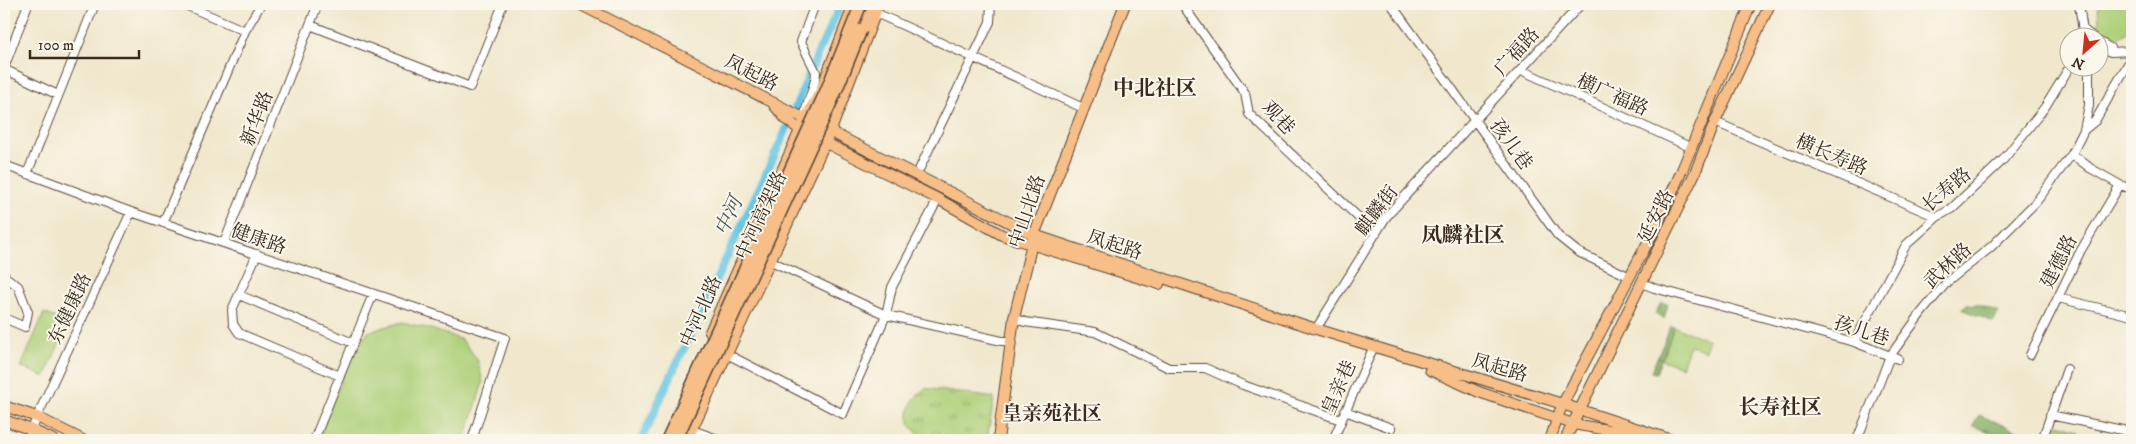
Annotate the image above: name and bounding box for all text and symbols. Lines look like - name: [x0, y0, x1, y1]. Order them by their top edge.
- street label: 广福路: [1489, 23, 1545, 81]
- scale bar: [30, 28, 139, 60]
- north arrow: [2058, 28, 2108, 78]
- text: 100 m: [38, 36, 74, 55]
- street label: 凤起路: [721, 50, 782, 97]
- text: N: [2069, 52, 2088, 73]
- street label: 横广福路: [1573, 69, 1652, 121]
- district label: 中北社区: [1113, 76, 1197, 102]
- street label: 新华路: [236, 88, 278, 149]
- street label: 观巷: [1257, 96, 1299, 140]
- street label: 孩儿巷: [1485, 115, 1537, 175]
- street label: 横长寿路: [1792, 130, 1871, 181]
- street label: 长寿路: [1918, 163, 1976, 217]
- street label: 中河高架路: [730, 167, 790, 263]
- street label: 中山北路: [1004, 172, 1051, 251]
- street label: 麒麟街: [1351, 181, 1404, 241]
- street label: 延安路: [1634, 186, 1679, 247]
- water label: 中河: [709, 193, 747, 239]
- street label: 健康路: [228, 219, 289, 260]
- district label: 凤麟社区: [1421, 223, 1505, 249]
- street label: 凤起路: [1084, 226, 1145, 265]
- street label: 建德路: [2036, 231, 2083, 292]
- street label: 武林路: [1919, 238, 1977, 294]
- street label: 东健康路: [44, 269, 97, 348]
- street label: 中河北路: [675, 272, 727, 351]
- street label: 孩儿巷: [1831, 312, 1892, 351]
- street label: 凤起路: [1469, 350, 1530, 387]
- street label: 皇亲巷: [1317, 357, 1361, 418]
- district label: 长寿社区: [1738, 395, 1822, 421]
- district label: 皇亲苑社区: [1002, 402, 1102, 427]

